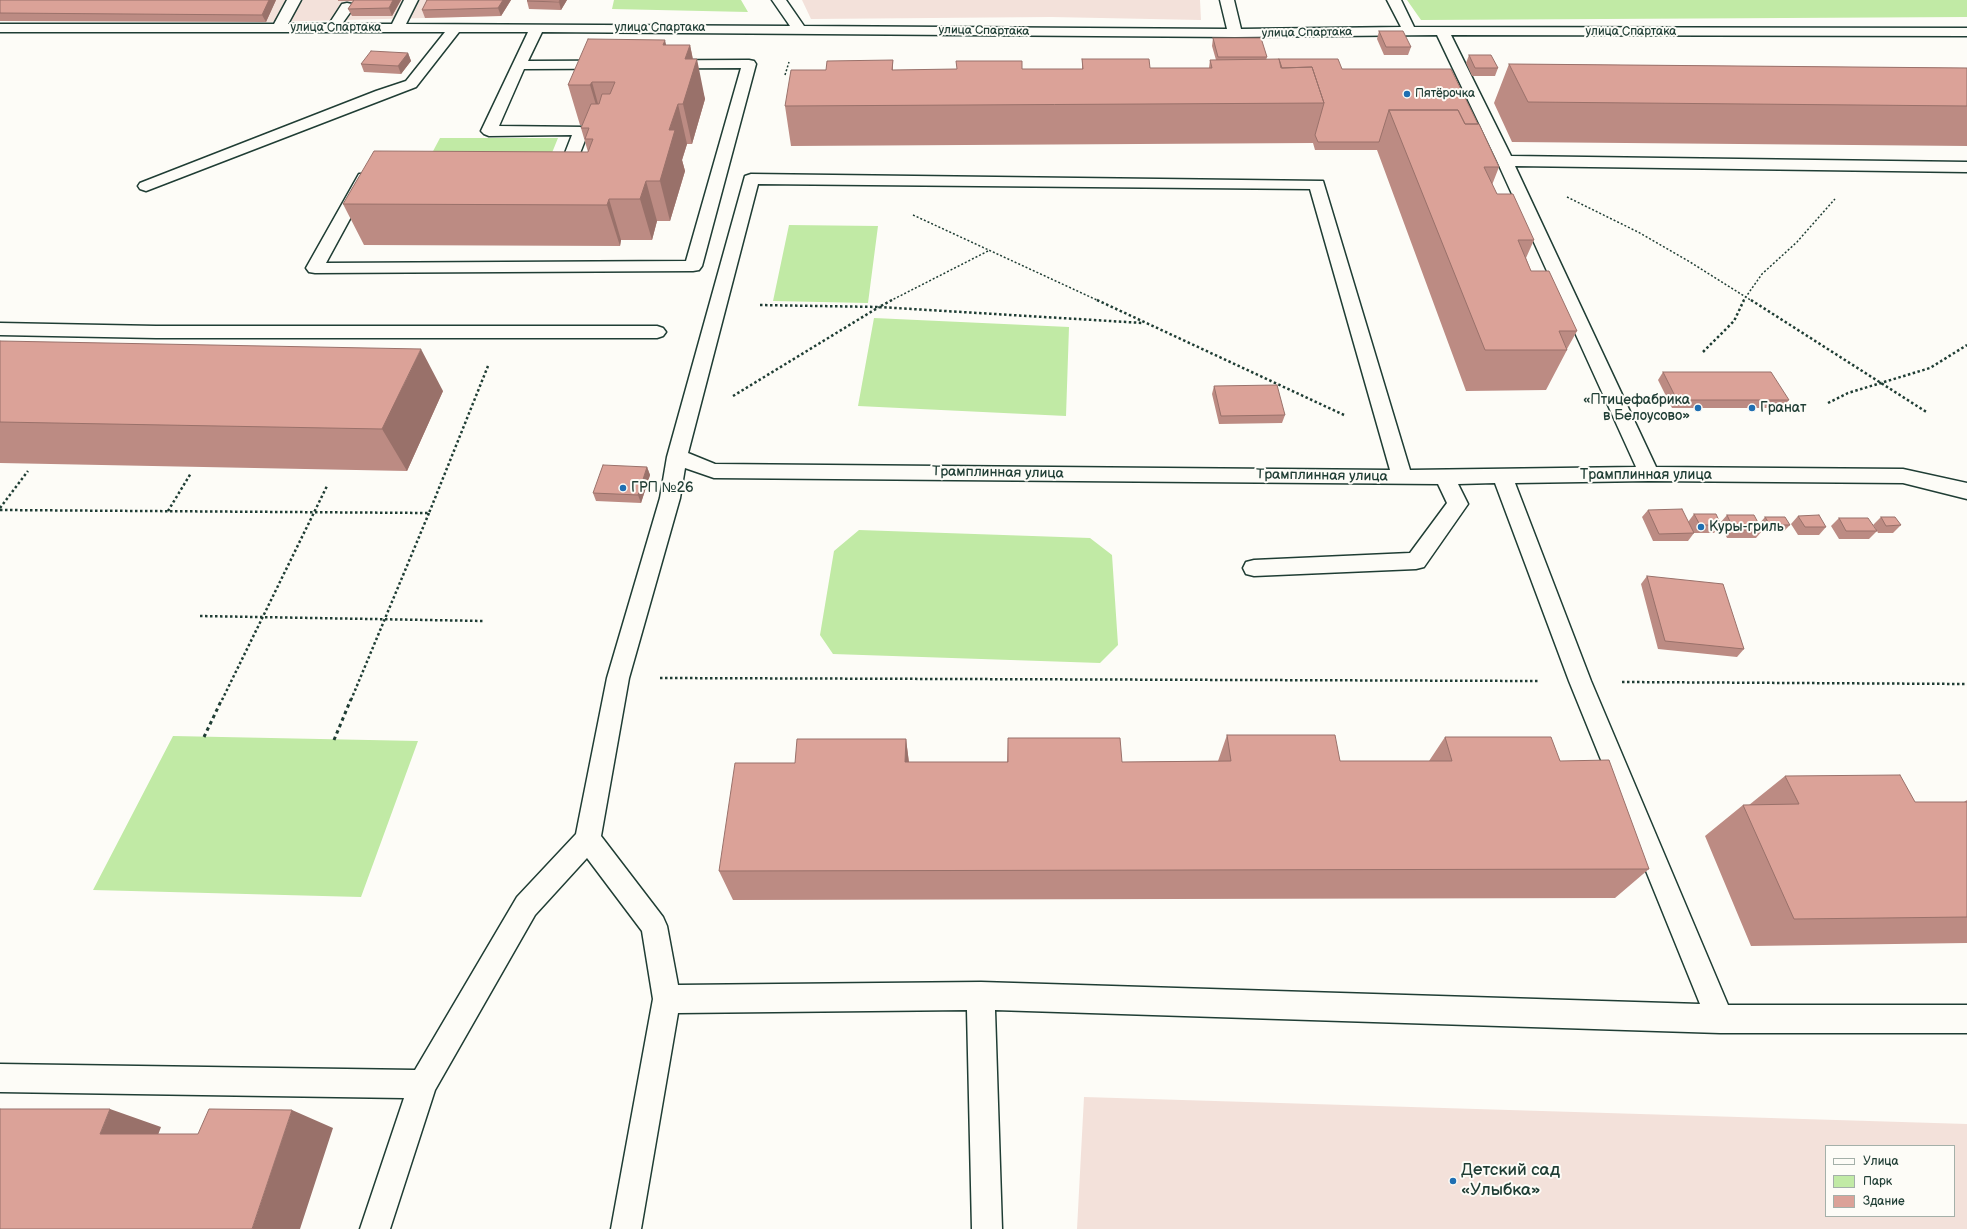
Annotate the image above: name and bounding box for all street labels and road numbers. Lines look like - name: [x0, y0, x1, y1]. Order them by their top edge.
- street label: улица Спартака: [291, 21, 381, 35]
- street label: улица Спартака: [615, 21, 705, 35]
- street label: улица Спартака: [938, 23, 1030, 39]
- street label: улица Спартака: [1261, 25, 1353, 41]
- street label: улица Спартака: [1586, 25, 1676, 39]
- street label: Трамплинная улица: [932, 463, 1064, 483]
- street label: Трамплинная улица: [1256, 466, 1388, 486]
- street label: Трамплинная улица: [1580, 467, 1712, 483]

